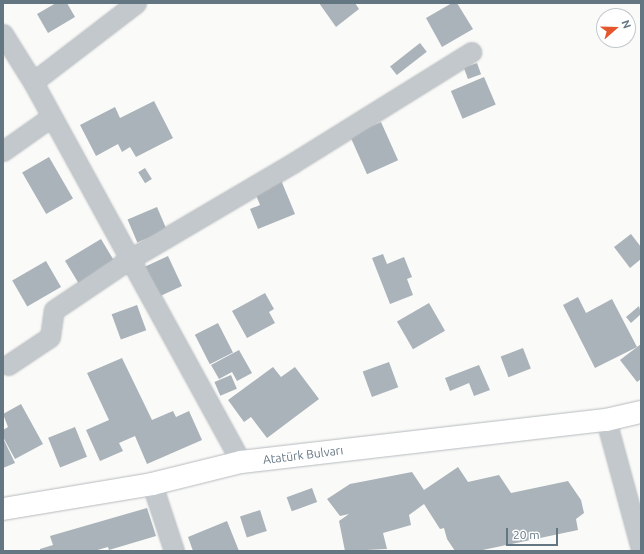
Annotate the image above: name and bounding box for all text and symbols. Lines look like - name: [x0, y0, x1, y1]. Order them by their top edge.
- north arrow: [596, 8, 636, 48]
- text: N: [619, 18, 633, 30]
- street label: Atatürk Bulvarı: [262, 443, 344, 467]
- scale bar: [508, 520, 560, 546]
- text: 20 m: [513, 528, 540, 541]

